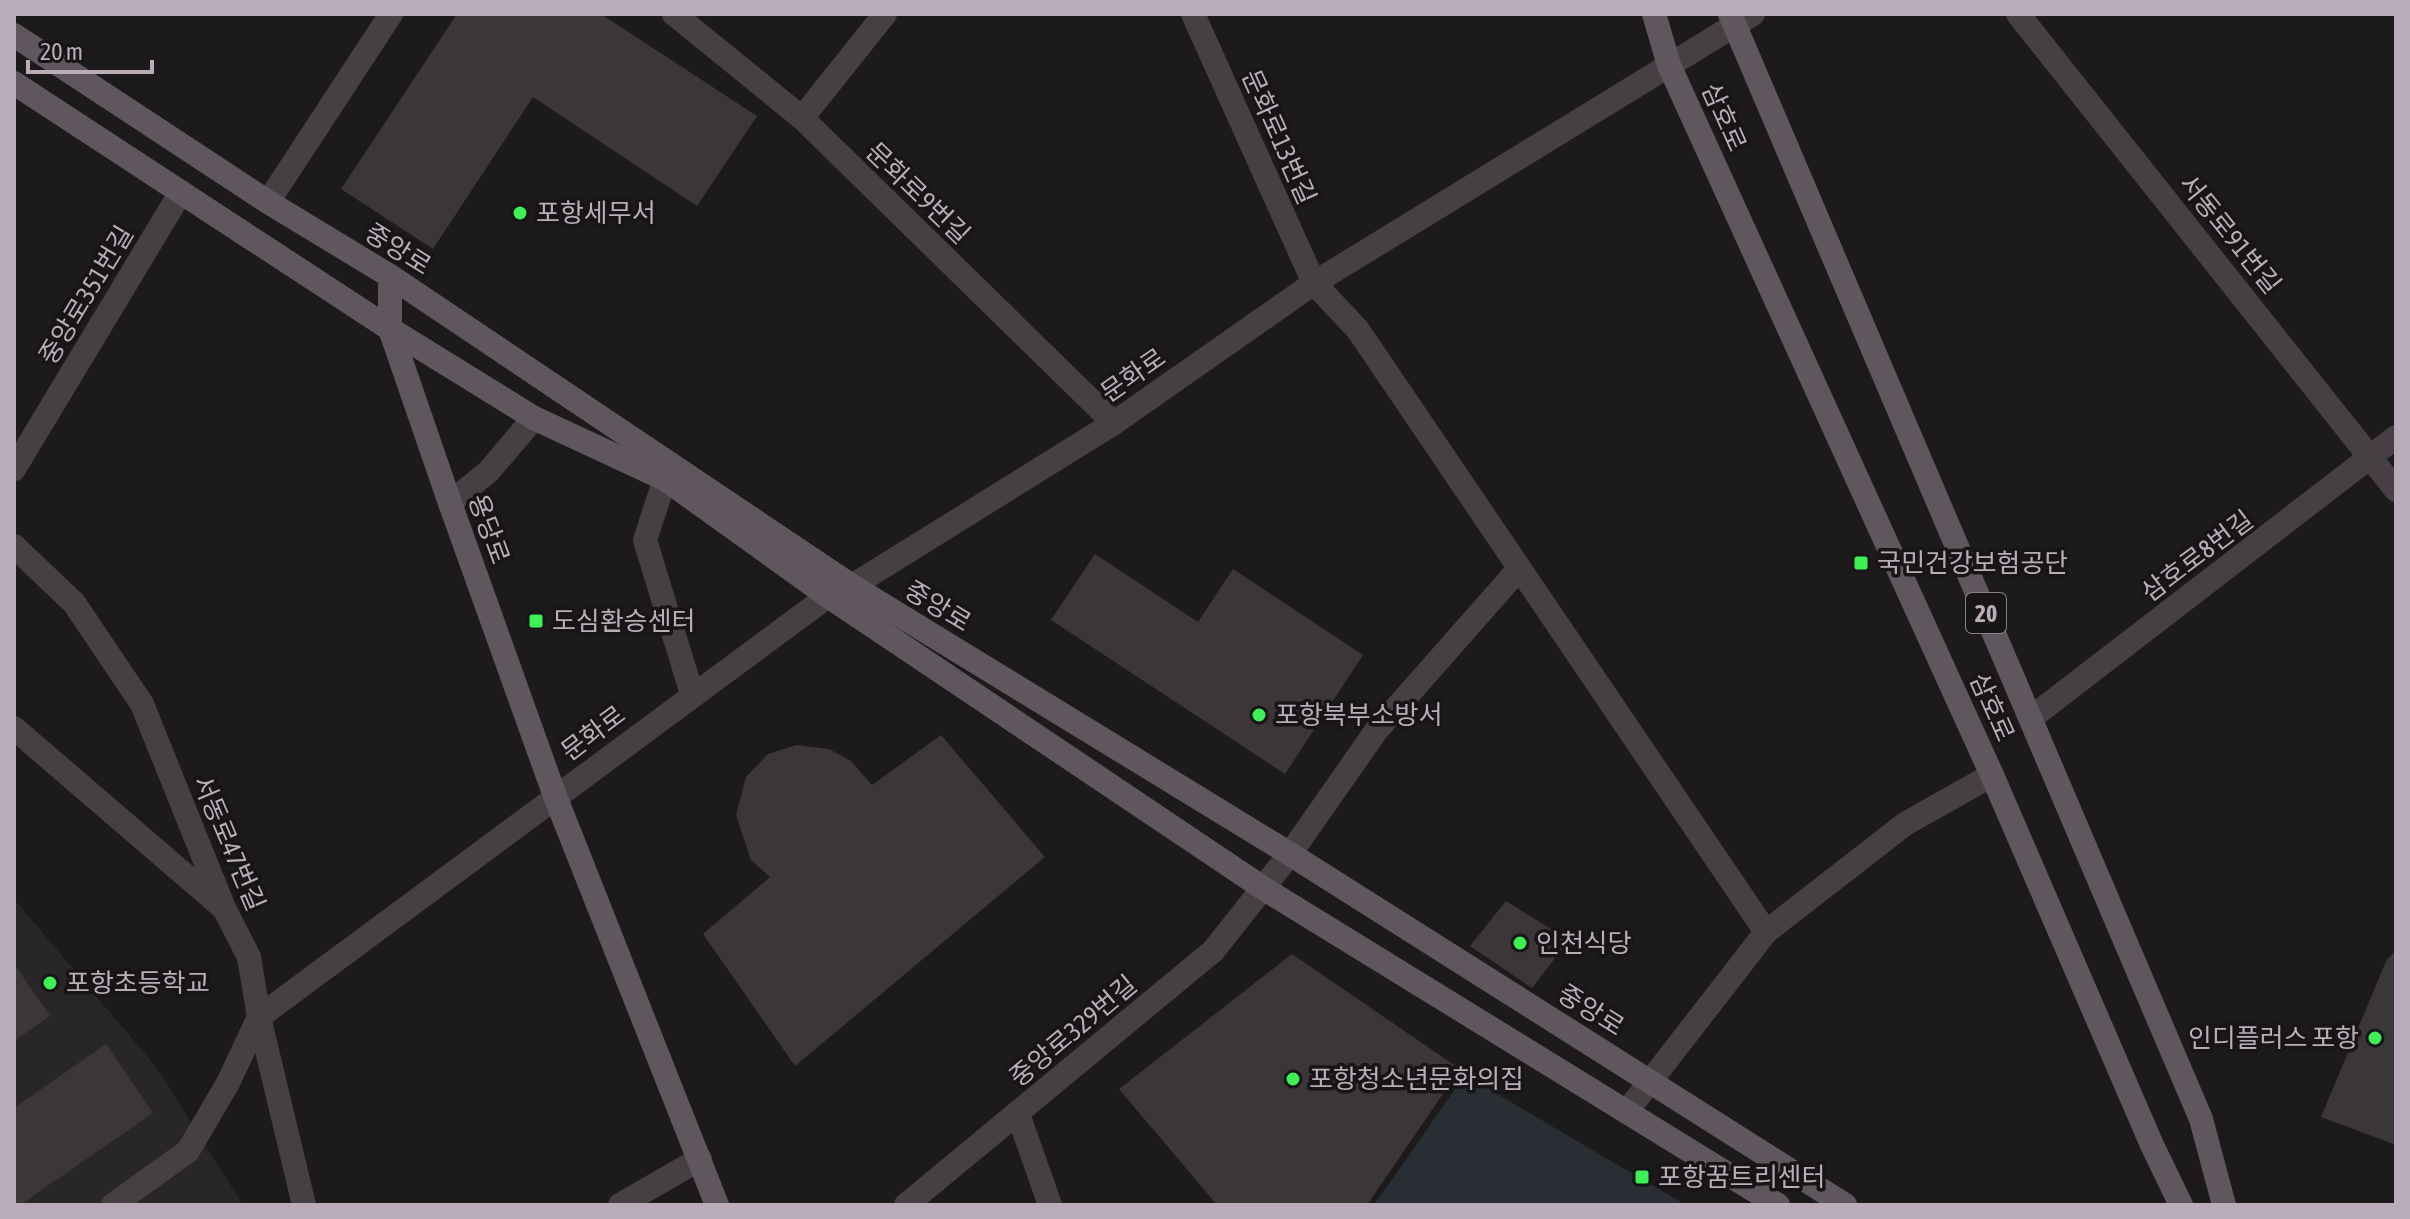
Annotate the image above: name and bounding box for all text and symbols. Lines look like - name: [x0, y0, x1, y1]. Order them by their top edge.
- scale bar: [28, 24, 152, 74]
- text: 20 m: [40, 38, 83, 65]
- street label: 문화로13번길: [1236, 65, 1322, 209]
- street label: 삼호로: [1696, 78, 1752, 156]
- street label: 문화로9번길: [860, 136, 976, 250]
- street label: 서동로91번길: [2173, 169, 2287, 299]
- place label: 포항세무서: [536, 198, 656, 228]
- marker: 포항세무서: [511, 204, 529, 222]
- street label: 중앙로: [360, 217, 436, 281]
- street label: 중앙로351번길: [33, 220, 139, 370]
- street label: 문화로: [1095, 342, 1171, 408]
- street label: 용당로: [463, 490, 515, 568]
- street label: 삼호로8번길: [2135, 504, 2259, 608]
- place label: 국민건강보험공단: [1877, 548, 2068, 578]
- marker: 국민건강보험공단: [1852, 554, 1870, 572]
- street label: 중앙로: [900, 575, 976, 637]
- road number: 20: [1966, 593, 2006, 633]
- place label: 도심환승센터: [552, 606, 696, 636]
- marker: 도심환승센터: [527, 612, 545, 630]
- street label: 삼호로: [1964, 668, 2020, 746]
- street label: 문화로: [555, 699, 631, 767]
- place label: 포항북부소방서: [1275, 700, 1442, 730]
- marker: 포항북부소방서: [1250, 706, 1268, 724]
- street label: 서동로47번길: [187, 771, 271, 915]
- place label: 인천식당: [1536, 928, 1632, 958]
- marker: 인천식당: [1511, 934, 1529, 952]
- place label: 포항초등학교: [66, 968, 210, 998]
- street label: 중앙로329번길: [1004, 969, 1142, 1093]
- marker: 포항초등학교: [41, 974, 59, 992]
- street label: 중앙로: [1553, 978, 1629, 1042]
- place label: 인디플러스 포항: [2188, 1023, 2359, 1053]
- marker: 인디플러스 포항: [2366, 1029, 2384, 1047]
- place label: 포항청소년문화의집: [1309, 1064, 1524, 1094]
- marker: 포항청소년문화의집: [1284, 1070, 1302, 1088]
- place label: 포항꿈트리센터: [1658, 1162, 1825, 1192]
- marker: 포항꿈트리센터: [1633, 1168, 1651, 1186]

